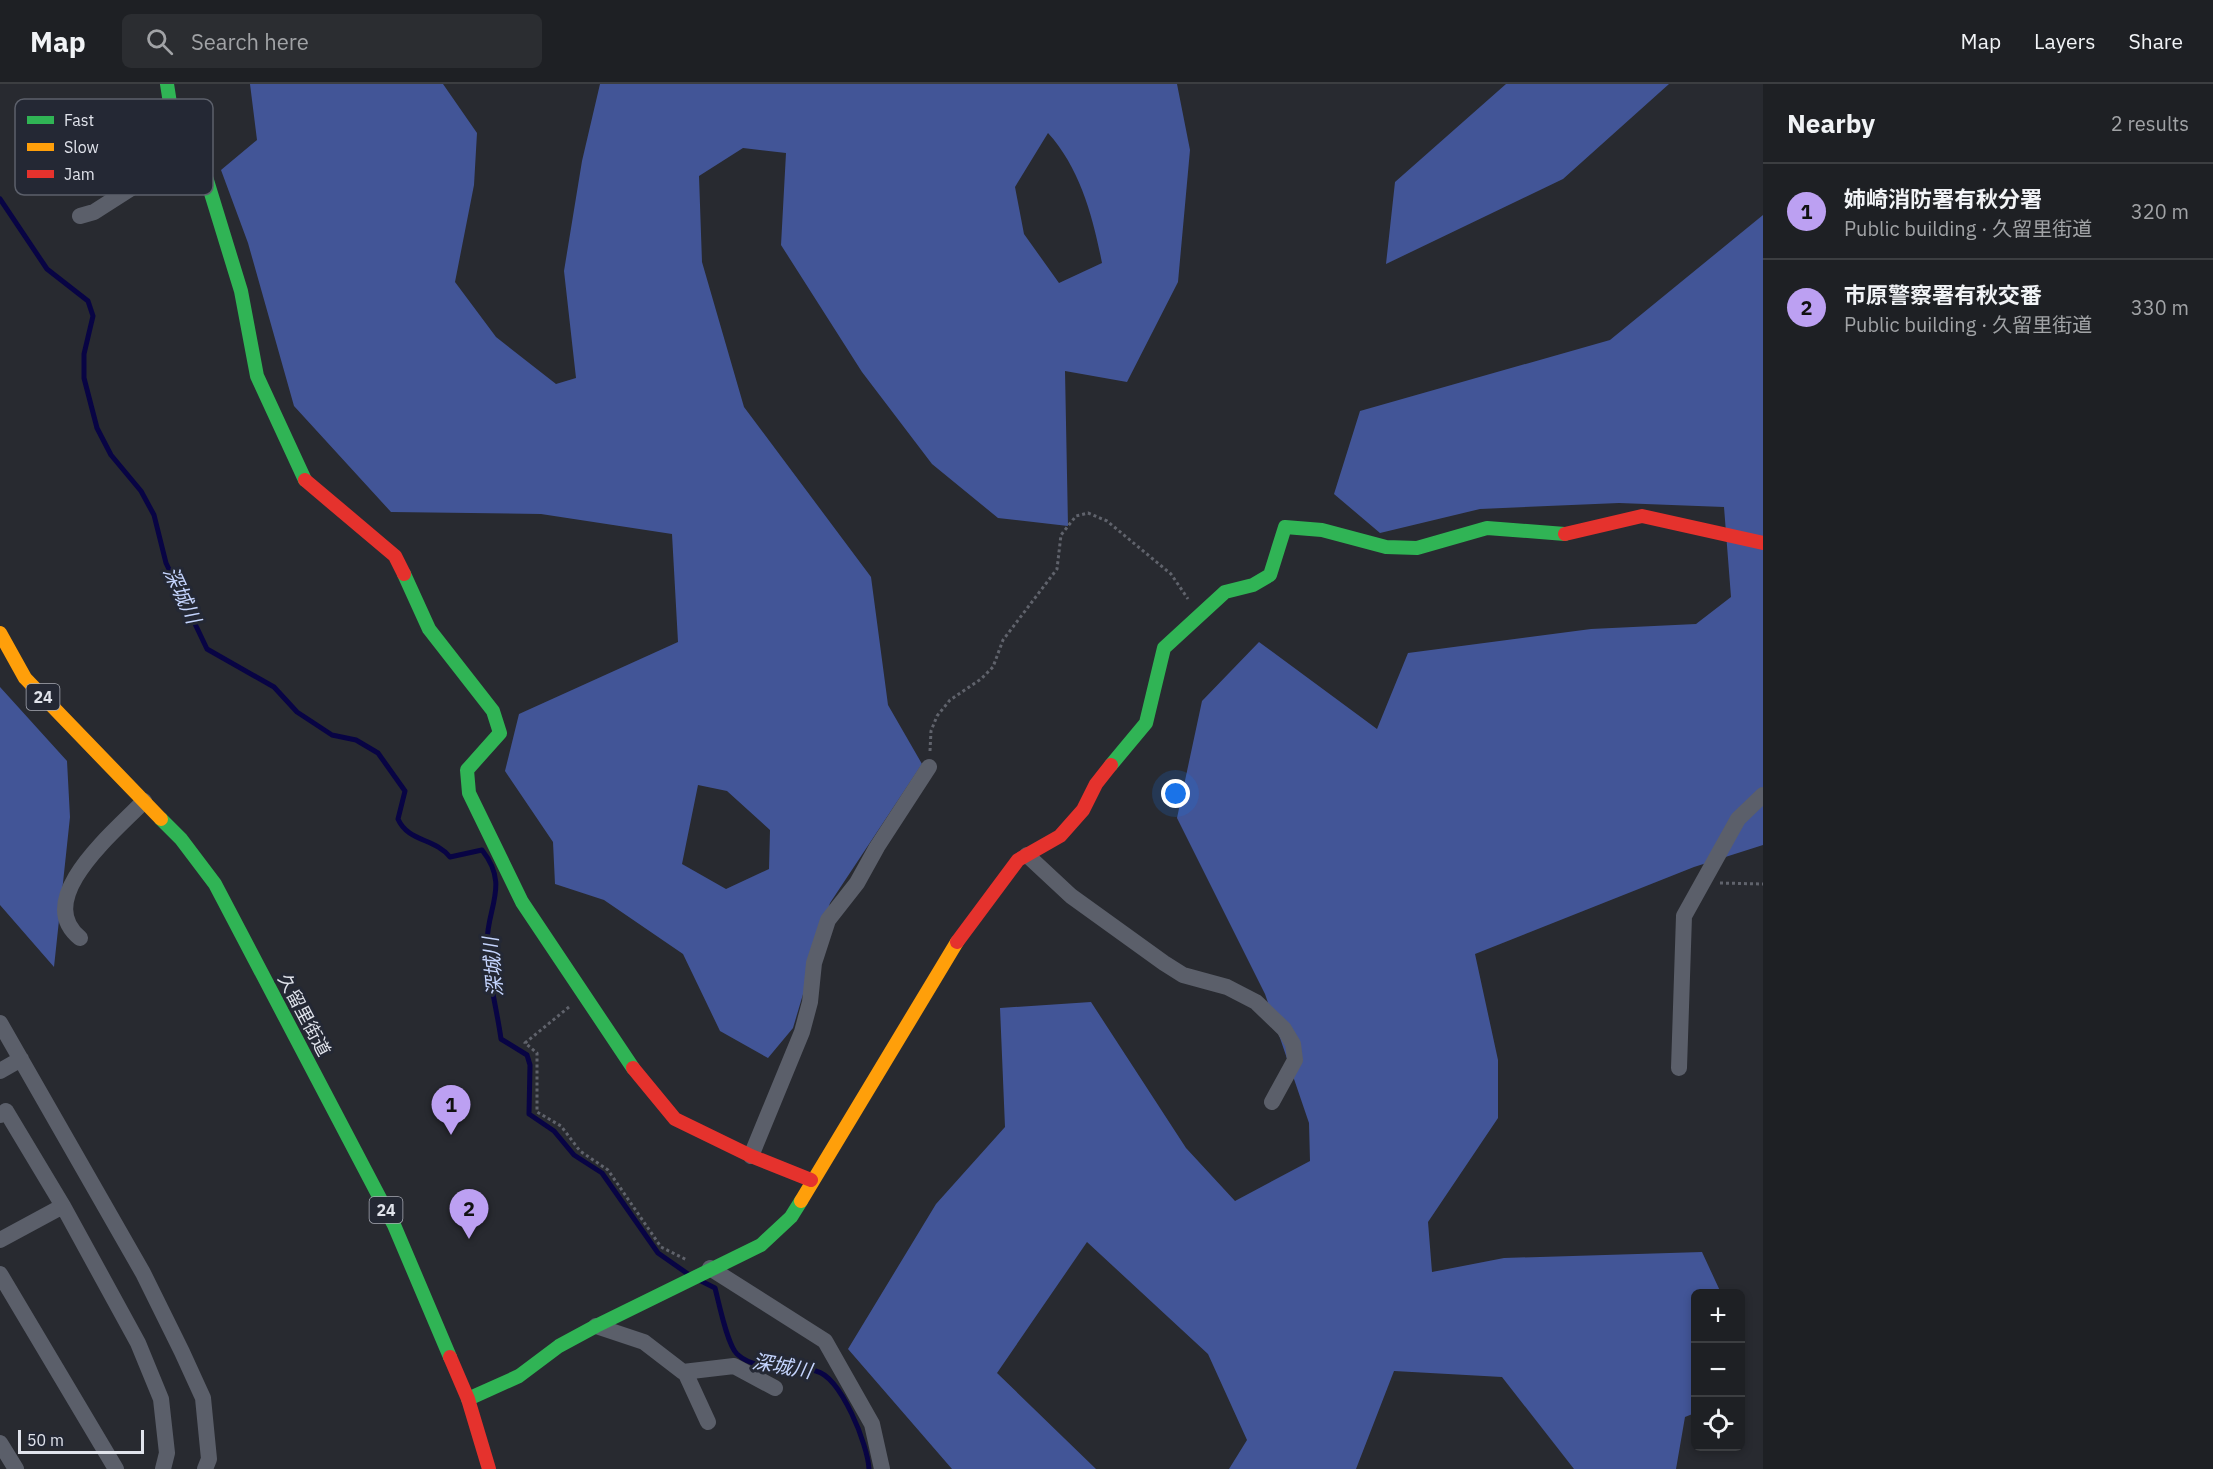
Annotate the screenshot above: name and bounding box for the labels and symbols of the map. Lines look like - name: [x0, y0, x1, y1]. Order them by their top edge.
- legend: [15, 99, 213, 195]
- text: Fast: [64, 110, 94, 130]
- text: Slow: [64, 137, 99, 157]
- text: Jam: [64, 164, 95, 184]
- water label: 深城川: [158, 562, 208, 629]
- road number: 24: [26, 684, 60, 710]
- your location: [1161, 779, 1190, 808]
- water label: 深城川: [476, 934, 509, 998]
- street label: 久留里街道: [273, 970, 336, 1060]
- pin: 1: [432, 1086, 470, 1135]
- pin: 2: [450, 1190, 488, 1239]
- road number: 24: [370, 1197, 402, 1223]
- water label: 深城川: [750, 1347, 816, 1384]
- scale bar: [18, 1427, 144, 1454]

